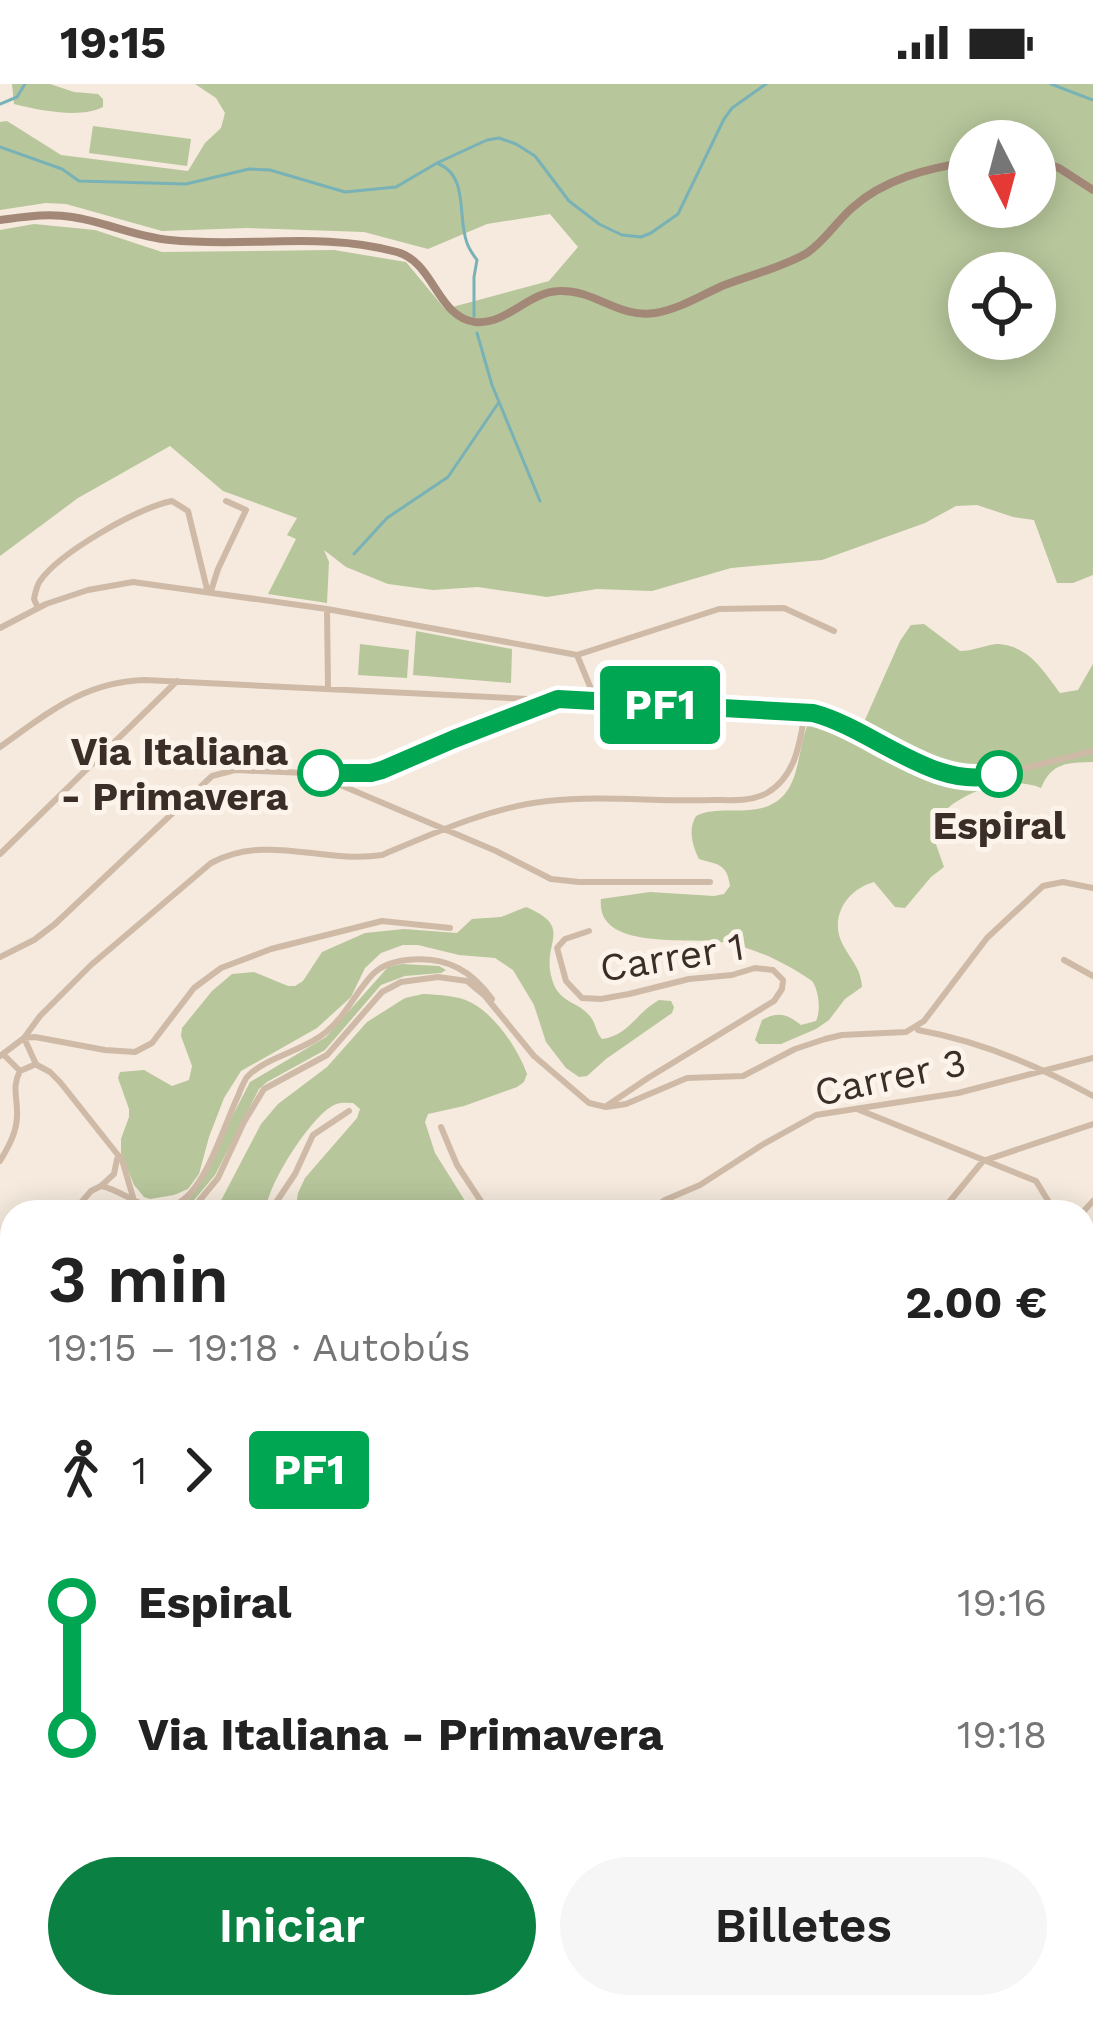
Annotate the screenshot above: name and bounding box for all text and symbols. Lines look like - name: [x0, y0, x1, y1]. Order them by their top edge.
- text: 19:15: [60, 16, 166, 69]
- north arrow: [948, 120, 1056, 228]
- map controls: [948, 120, 1056, 360]
- button: locate: [948, 252, 1056, 360]
- line badge: PF1: [591, 666, 729, 744]
- text: PF1: [624, 680, 696, 729]
- place label: Via Italiana - Primavera: [60, 729, 288, 819]
- marker: Via Italiana - Primavera: [299, 751, 343, 795]
- marker: Espiral: [977, 752, 1021, 796]
- place label: Espiral: [932, 803, 1066, 848]
- street label: Carrer 1: [597, 923, 747, 991]
- street label: Carrer 3: [810, 1039, 970, 1115]
- text: 3 min: [48, 1241, 229, 1318]
- text: 2.00 €: [905, 1276, 1047, 1329]
- text: 19:15 – 19:18 · Autobús: [48, 1325, 471, 1370]
- icon: walk: [48, 1437, 114, 1503]
- icon: forward: [165, 1437, 231, 1503]
- text: PF1: [273, 1445, 345, 1494]
- text: 1: [132, 1448, 147, 1493]
- text: Espiral: [138, 1576, 292, 1629]
- text: 19:16: [957, 1580, 1047, 1625]
- text: Via Italiana - Primavera: [138, 1708, 664, 1761]
- text: 19:18: [957, 1712, 1047, 1757]
- button: Iniciar: [48, 1857, 536, 1995]
- button: Billetes: [560, 1857, 1047, 1995]

